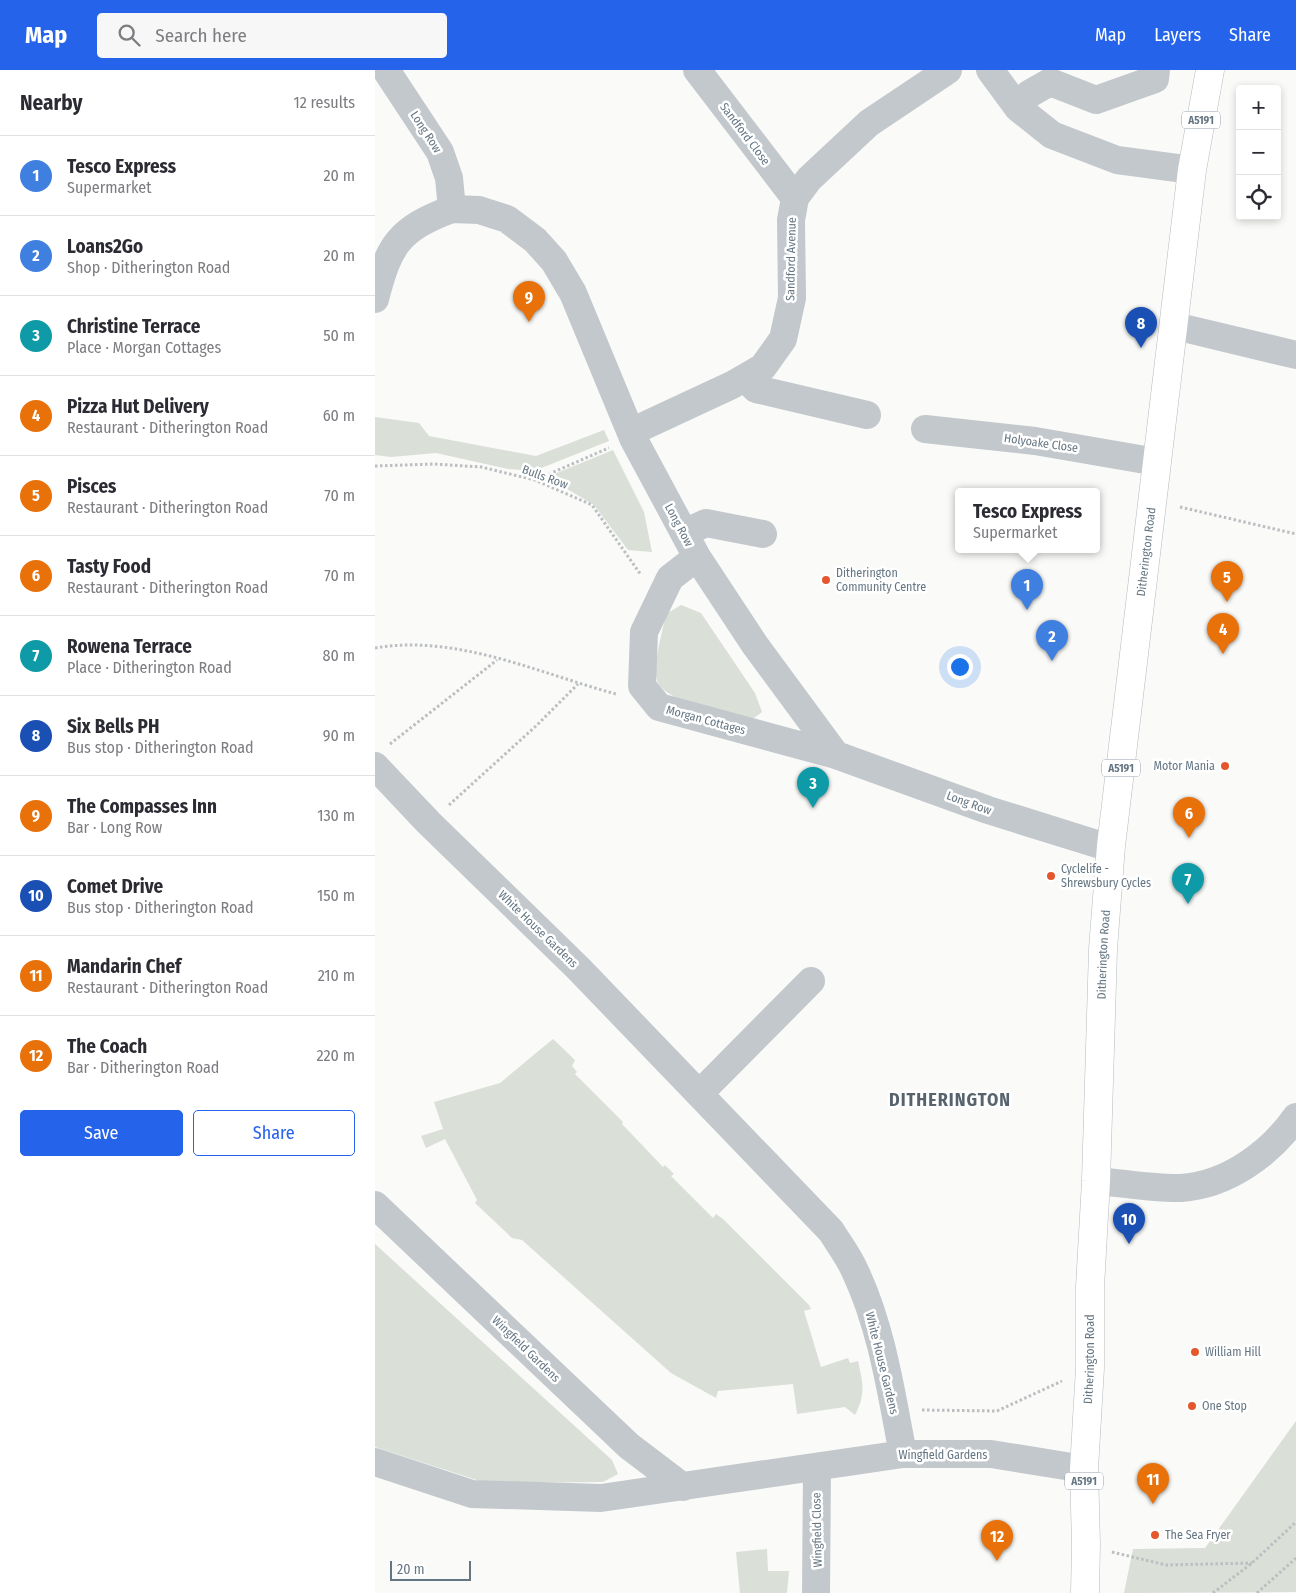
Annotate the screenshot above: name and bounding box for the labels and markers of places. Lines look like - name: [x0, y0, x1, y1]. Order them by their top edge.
- pin: 9: [513, 281, 545, 322]
- pin: 8: [1125, 307, 1157, 348]
- pin: 5: [1211, 561, 1243, 602]
- place label: Ditherington Community Centre: [836, 566, 926, 594]
- pin: 1: [1011, 569, 1043, 610]
- marker: Ditherington Community Centre: [820, 574, 832, 586]
- pin: 4: [1207, 613, 1239, 654]
- pin: 2: [1036, 620, 1068, 661]
- place label: Motor Mania: [1153, 759, 1215, 773]
- marker: Motor Mania: [1219, 760, 1231, 772]
- pin: 3: [797, 767, 829, 808]
- pin: 6: [1173, 797, 1205, 838]
- place label: Cyclelife - Shrewsbury Cycles: [1061, 862, 1151, 890]
- pin: 7: [1172, 863, 1204, 904]
- marker: Cyclelife - Shrewsbury Cycles: [1045, 870, 1057, 882]
- pin: 10: [1113, 1203, 1145, 1244]
- place label: William Hill: [1205, 1345, 1261, 1359]
- marker: William Hill: [1189, 1346, 1201, 1358]
- place label: One Stop: [1202, 1399, 1247, 1413]
- marker: One Stop: [1186, 1400, 1198, 1412]
- pin: 11: [1137, 1463, 1169, 1504]
- pin: 12: [981, 1520, 1013, 1561]
- place label: The Sea Fryer: [1165, 1528, 1231, 1542]
- marker: The Sea Fryer: [1149, 1529, 1161, 1541]

